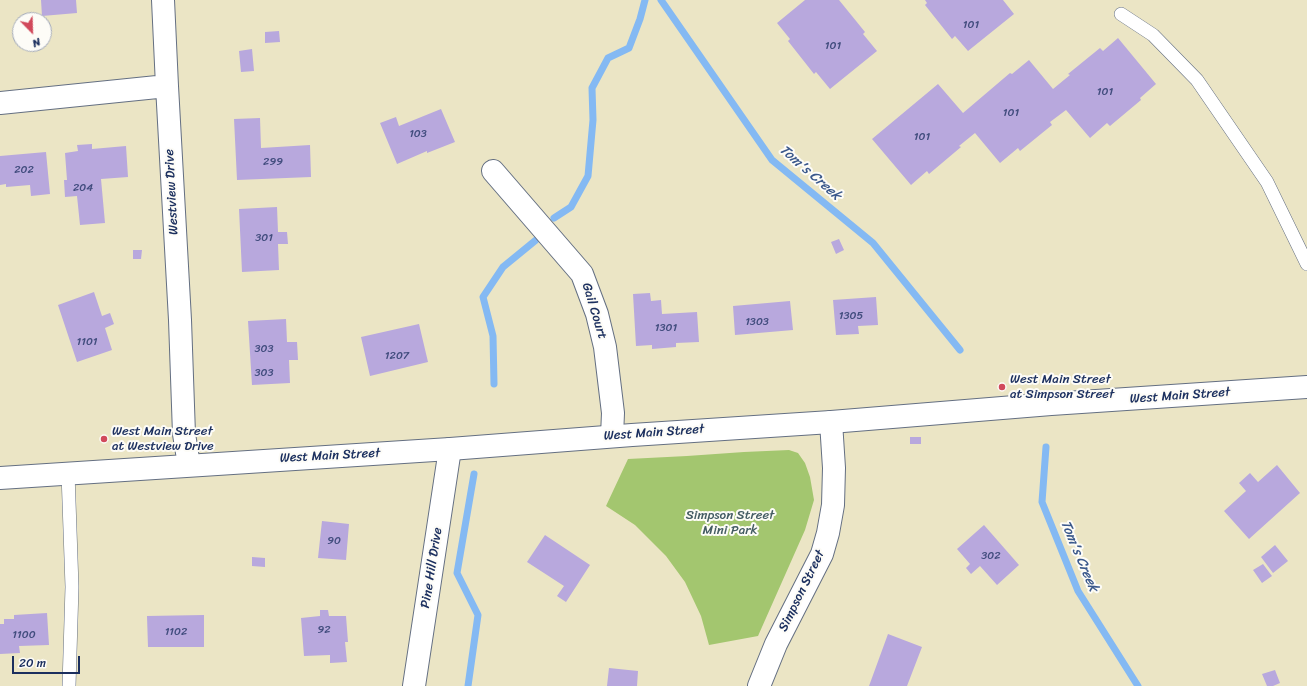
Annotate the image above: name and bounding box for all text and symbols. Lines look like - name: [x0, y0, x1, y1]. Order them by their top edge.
- north arrow: [12, 12, 52, 52]
- house number: 101: [963, 18, 979, 32]
- text: N: [29, 32, 44, 53]
- house number: 101: [825, 39, 841, 53]
- house number: 101: [1097, 85, 1113, 99]
- house number: 101: [1003, 106, 1019, 120]
- house number: 103: [409, 127, 427, 141]
- house number: 101: [914, 130, 930, 144]
- water label: Tom's Creek: [776, 142, 844, 204]
- street label: Westview Drive: [162, 149, 182, 235]
- house number: 299: [263, 155, 283, 169]
- house number: 202: [14, 163, 34, 177]
- house number: 204: [73, 181, 93, 195]
- house number: 301: [255, 231, 273, 245]
- street label: Gail Court: [578, 281, 610, 341]
- house number: 1305: [839, 309, 863, 323]
- house number: 1303: [745, 315, 769, 329]
- house number: 1301: [655, 321, 677, 335]
- house number: 1101: [76, 335, 98, 349]
- house number: 303: [254, 342, 274, 356]
- house number: 1207: [385, 349, 409, 363]
- house number: 303: [254, 366, 274, 380]
- place label: West Main Street at Simpson Street: [1010, 372, 1114, 403]
- marker: West Main Street at Simpson Street: [997, 382, 1007, 392]
- street label: West Main Street: [1129, 385, 1231, 407]
- street label: West Main Street: [603, 422, 705, 444]
- place label: West Main Street at Westview Drive: [112, 424, 214, 455]
- marker: West Main Street at Westview Drive: [99, 434, 109, 444]
- street label: West Main Street: [279, 446, 381, 466]
- park label: Simpson Street Mini Park: [686, 508, 774, 539]
- water label: Tom's Creek: [1056, 518, 1102, 594]
- street label: Pine Hill Drive: [418, 527, 446, 609]
- house number: 90: [327, 534, 341, 548]
- street label: Simpson Street: [776, 548, 828, 634]
- house number: 302: [981, 549, 1001, 563]
- house number: 92: [317, 623, 331, 637]
- house number: 1102: [165, 625, 187, 639]
- house number: 1100: [12, 628, 36, 642]
- scale bar: [14, 648, 82, 674]
- text: 20 m: [19, 652, 46, 674]

